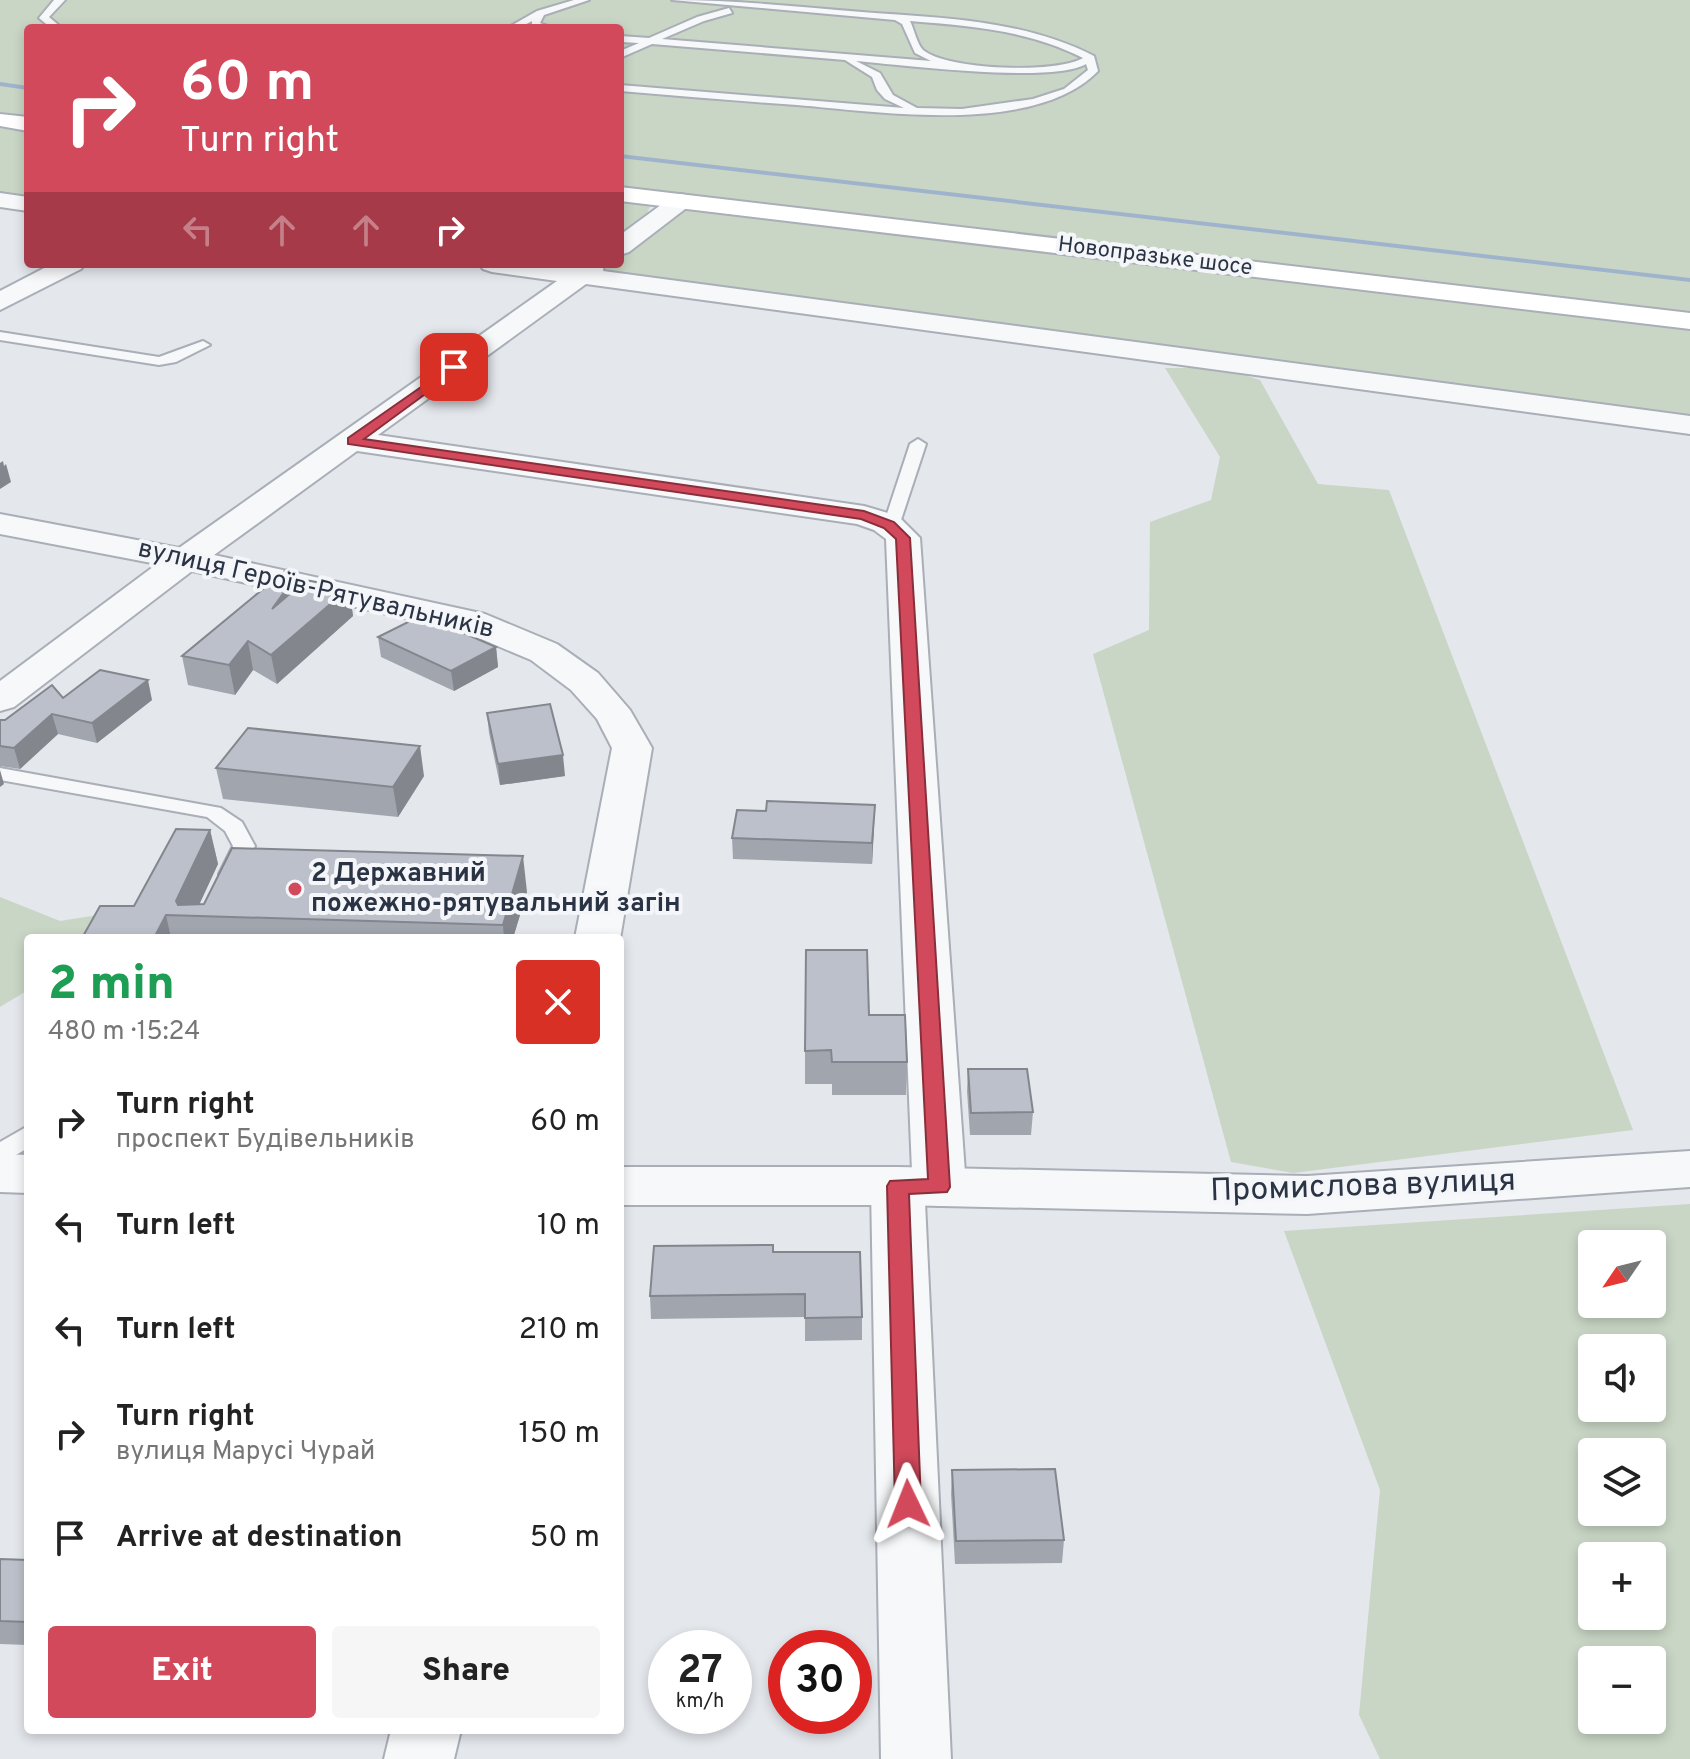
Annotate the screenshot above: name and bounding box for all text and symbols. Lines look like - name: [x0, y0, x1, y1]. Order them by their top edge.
- text: 60 m: [180, 50, 314, 120]
- icon: right: [48, 56, 152, 160]
- text: Turn right: [180, 119, 339, 165]
- icon: left: [176, 208, 220, 252]
- icon: ahead: [260, 208, 304, 252]
- icon: ahead: [344, 208, 388, 252]
- icon: right: [428, 208, 472, 252]
- street label: Новопразьке шосе: [1056, 232, 1254, 282]
- pin: [420, 333, 488, 401]
- icon: arrive: [432, 345, 476, 389]
- street label: вулиця Героїв-Рятувальників: [135, 533, 497, 647]
- place label: 2 Державний пожежно-рятувальний загін: [311, 858, 681, 921]
- marker: 2 Державний пожежно-рятувальний загін: [286, 880, 304, 898]
- text: 2 min: [48, 956, 175, 1016]
- button: close: [516, 960, 600, 1044]
- text: 480 m · 15:24: [48, 1016, 200, 1049]
- text: Turn right: [116, 1087, 254, 1124]
- icon: right: [48, 1100, 92, 1144]
- text: 60 m: [530, 1104, 600, 1141]
- text: проспект Будівельників: [116, 1124, 415, 1157]
- street label: Промислова вулиця: [1209, 1162, 1517, 1212]
- icon: left: [48, 1204, 92, 1248]
- text: Turn left: [116, 1208, 236, 1245]
- text: 10 m: [537, 1208, 600, 1245]
- north arrow: [1578, 1230, 1666, 1318]
- map controls: [1578, 1230, 1666, 1734]
- icon: left: [48, 1308, 92, 1352]
- text: Turn left: [116, 1312, 236, 1349]
- text: 210 m: [519, 1312, 600, 1349]
- button: sound: [1578, 1334, 1666, 1422]
- text: Turn right: [116, 1399, 254, 1436]
- icon: right: [48, 1412, 92, 1456]
- text: 150 m: [519, 1416, 600, 1453]
- text: вулиця Марусі Чурай: [116, 1436, 375, 1469]
- button: layers: [1578, 1438, 1666, 1526]
- position arrow: [866, 1462, 950, 1546]
- icon: arrive: [48, 1516, 92, 1560]
- text: Arrive at destination: [116, 1520, 402, 1557]
- text: 50 m: [530, 1520, 600, 1557]
- button: +: [1578, 1542, 1666, 1630]
- button: Exit: [48, 1626, 316, 1718]
- button: Share: [332, 1626, 600, 1718]
- speed limit sign: 30: [768, 1630, 872, 1734]
- button: −: [1578, 1646, 1666, 1734]
- text: 27: [677, 1647, 723, 1697]
- text: km/h: [676, 1689, 724, 1715]

